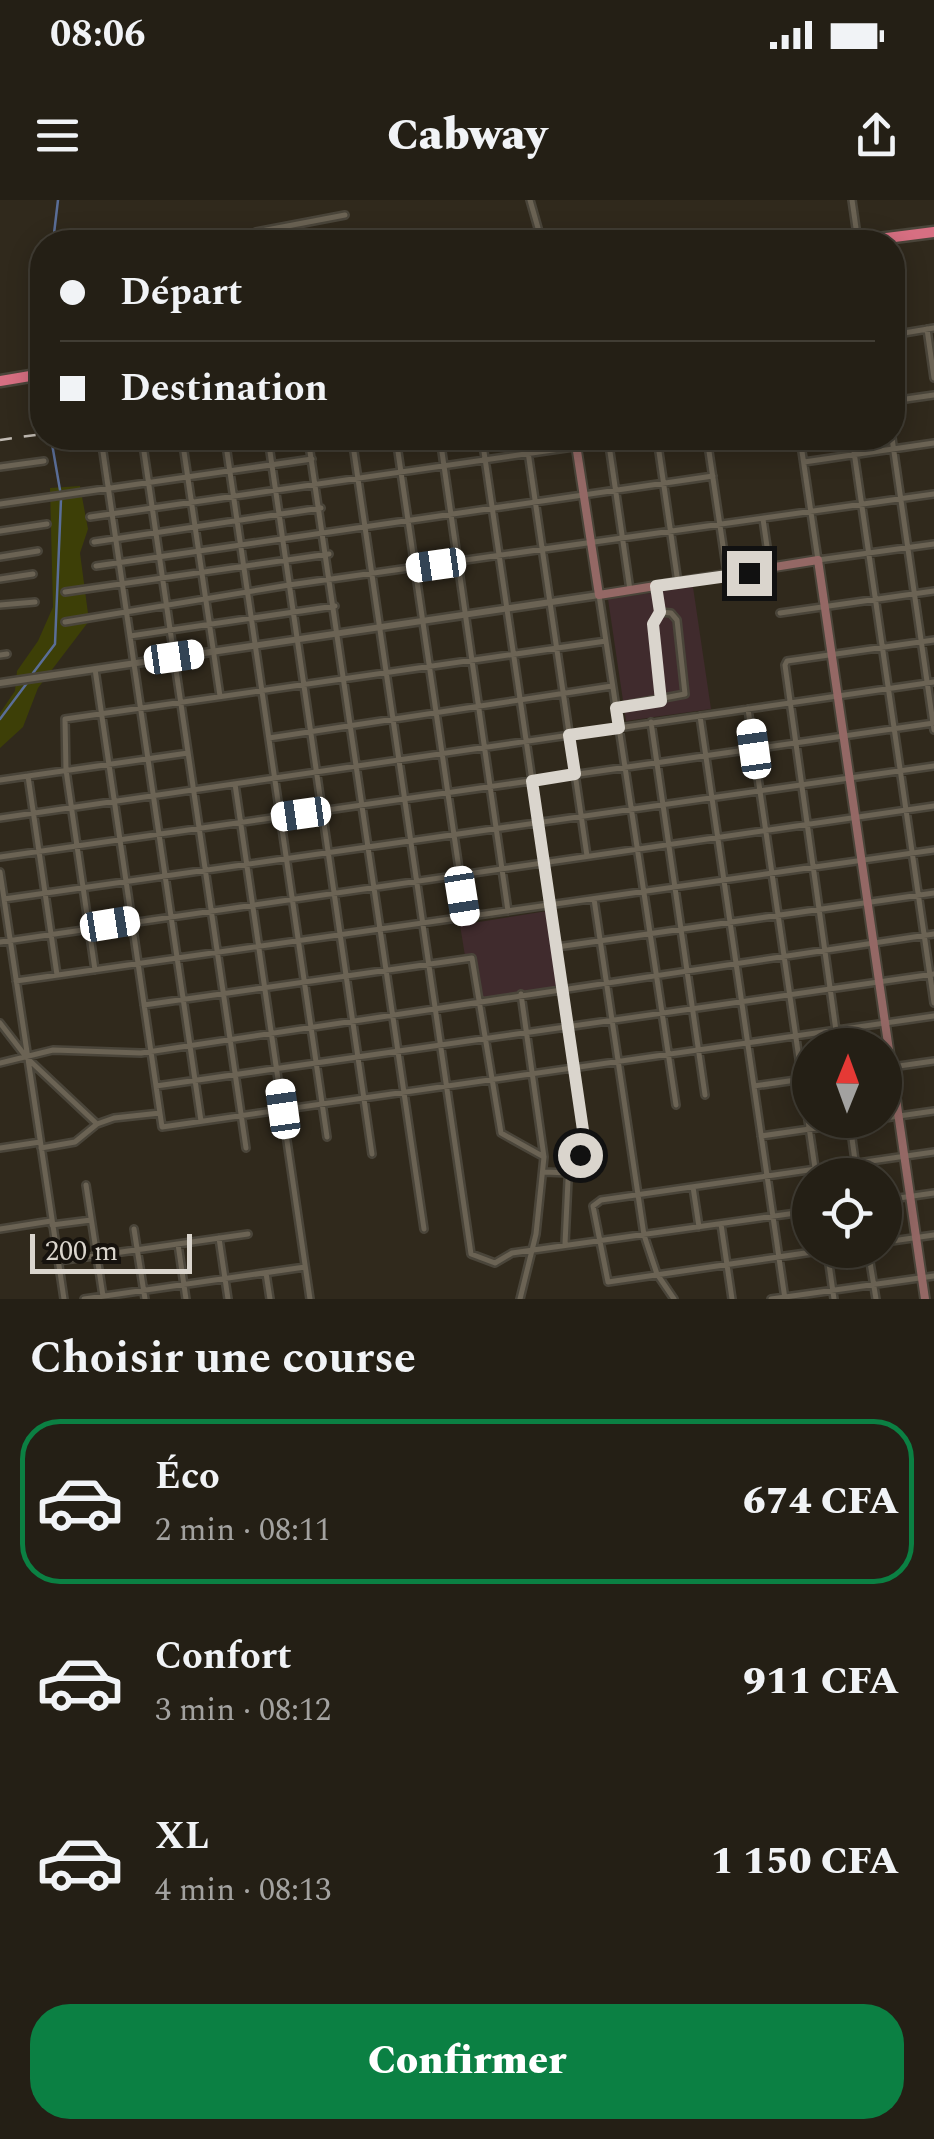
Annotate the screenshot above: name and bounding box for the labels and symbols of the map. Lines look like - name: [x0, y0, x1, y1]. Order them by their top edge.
- car: [404, 546, 468, 584]
- route end: [727, 551, 772, 596]
- car: [142, 638, 206, 676]
- car: [735, 717, 773, 781]
- car: [269, 795, 333, 833]
- car: [442, 864, 482, 928]
- car: [78, 904, 142, 944]
- north arrow: [792, 1028, 902, 1138]
- car: [264, 1077, 302, 1141]
- route start: [558, 1133, 603, 1178]
- scale bar: [30, 1229, 192, 1274]

